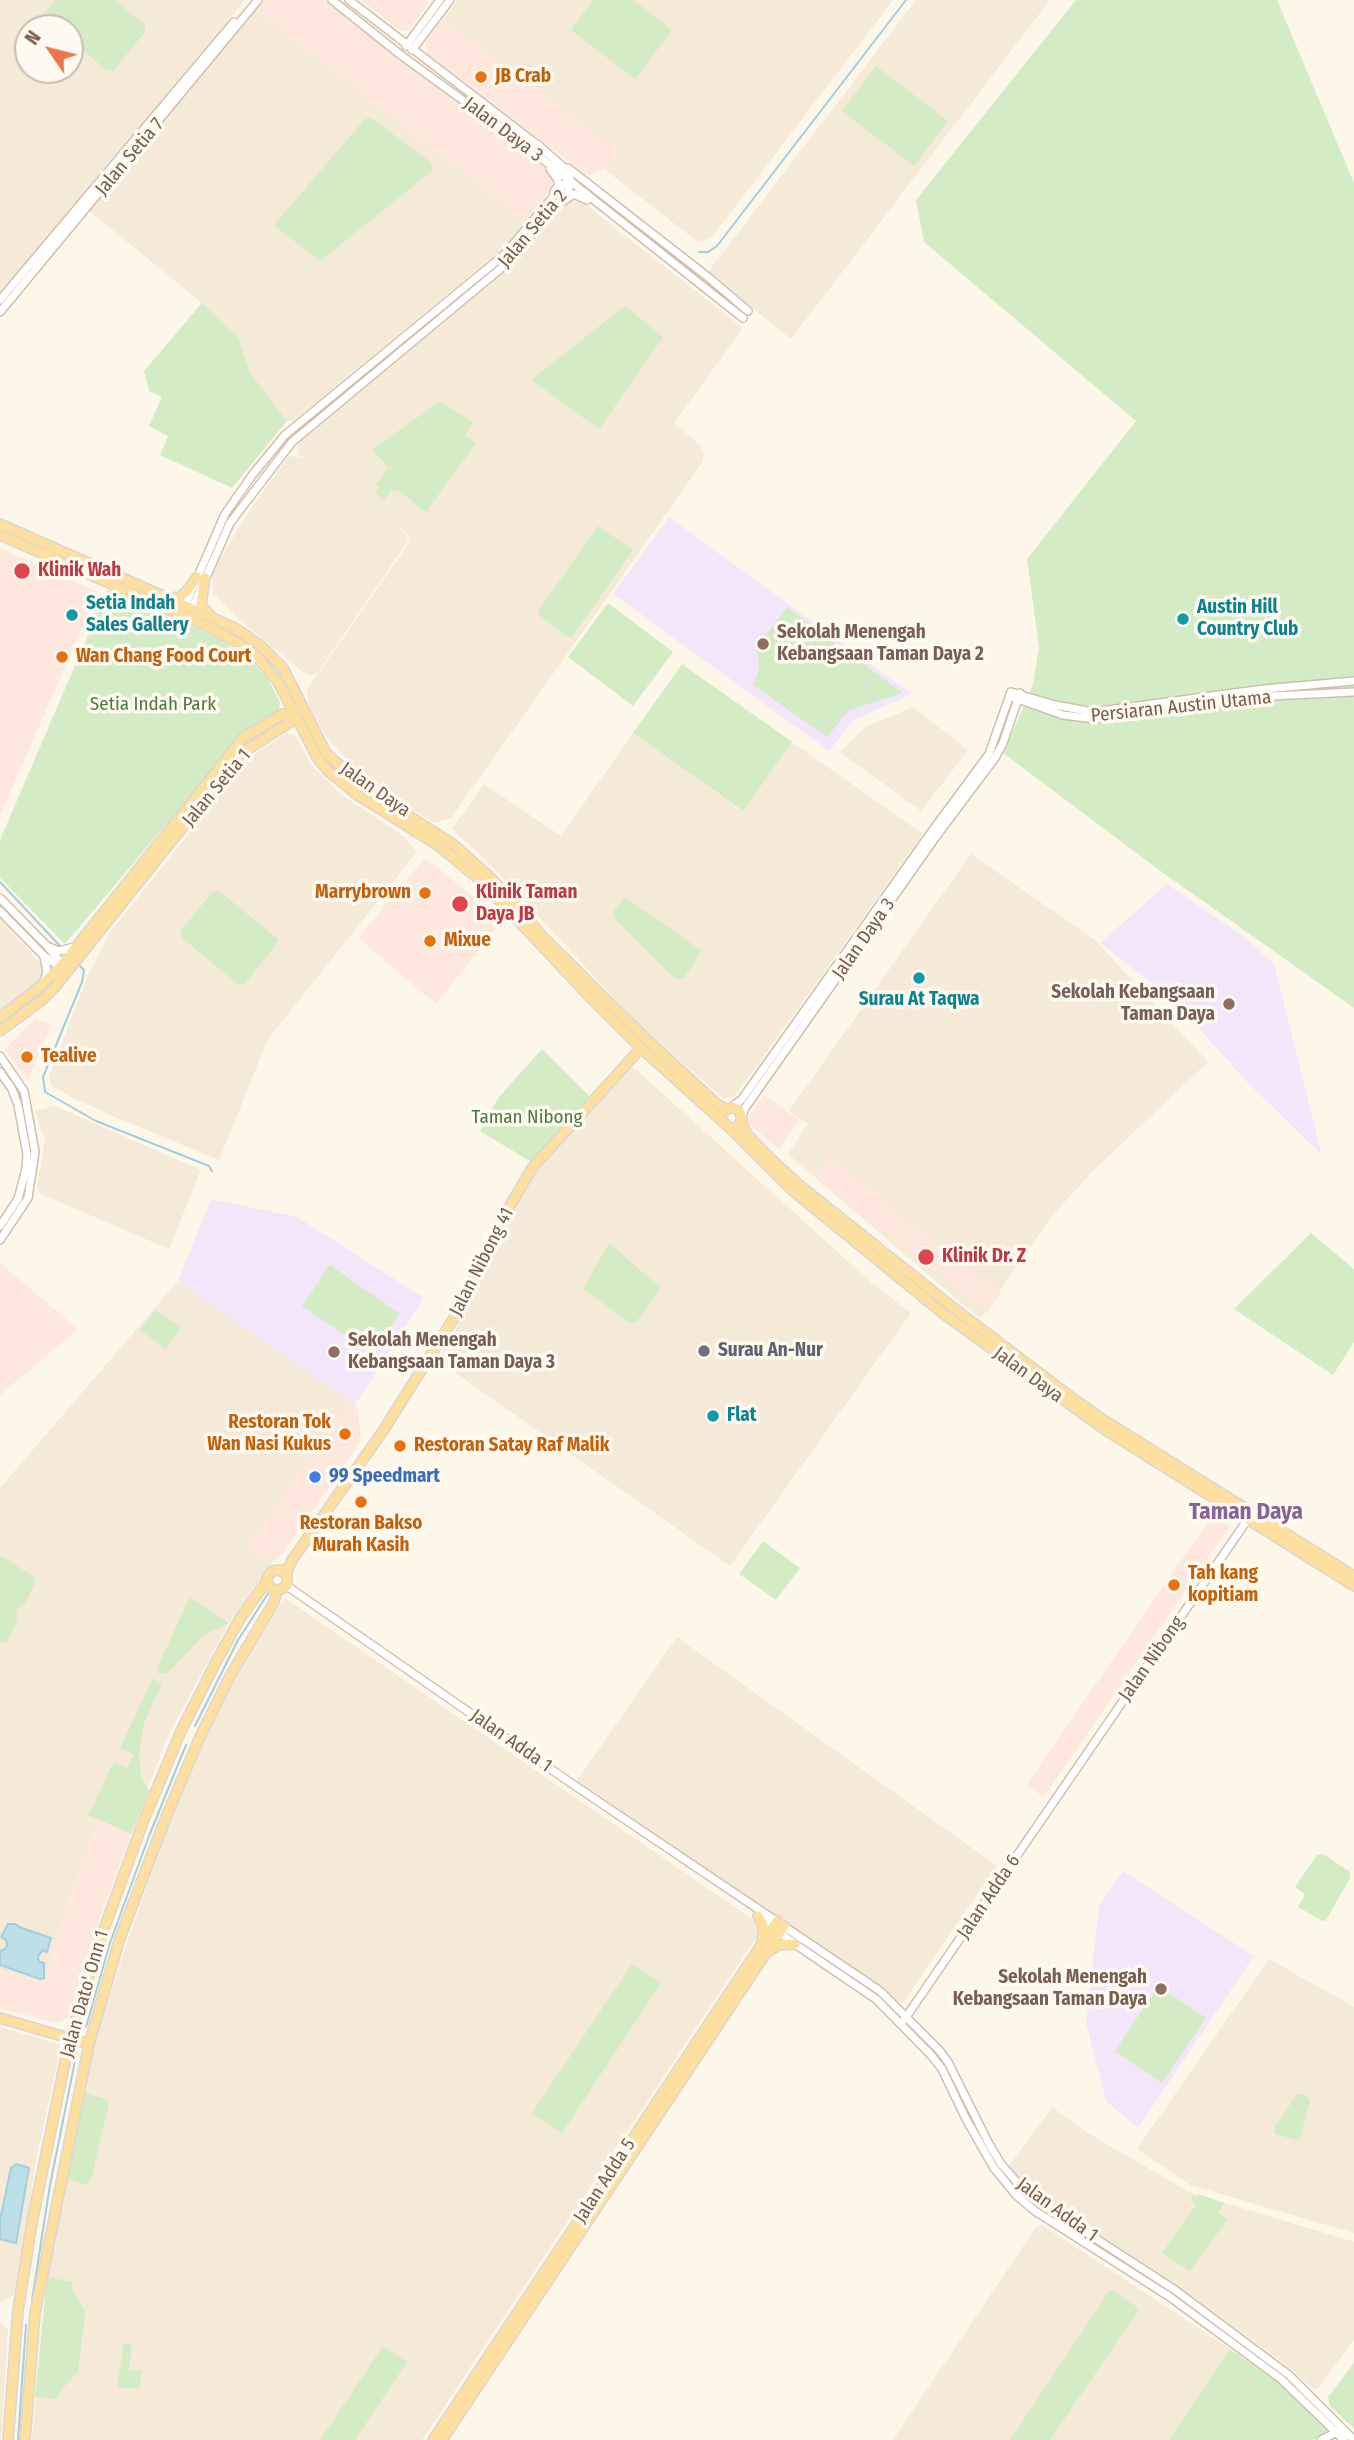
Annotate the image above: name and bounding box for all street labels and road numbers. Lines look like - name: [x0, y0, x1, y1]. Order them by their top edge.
- street label: Jalan Daya 3: [459, 93, 547, 167]
- street label: Jalan Setia 7: [91, 114, 169, 200]
- street label: Jalan Setia 2: [494, 185, 572, 273]
- street label: Persiaran Austin Utama: [1090, 686, 1272, 728]
- street label: Jalan Setia 1: [178, 745, 256, 831]
- street label: Jalan Daya: [336, 758, 414, 822]
- street label: Jalan Daya 3: [828, 894, 900, 984]
- street label: Jalan Nibong 41: [445, 1204, 519, 1320]
- street label: Jalan Daya: [989, 1342, 1067, 1408]
- street label: Jalan Nibong: [1114, 1612, 1190, 1706]
- street label: Jalan Adda 1: [466, 1705, 556, 1777]
- street label: Jalan Adda 6: [953, 1851, 1025, 1943]
- street label: Jalan Dato' Onn 1: [56, 1928, 114, 2060]
- street label: Jalan Adda 5: [569, 2135, 641, 2227]
- street label: Jalan Adda 1: [1012, 2173, 1102, 2247]

